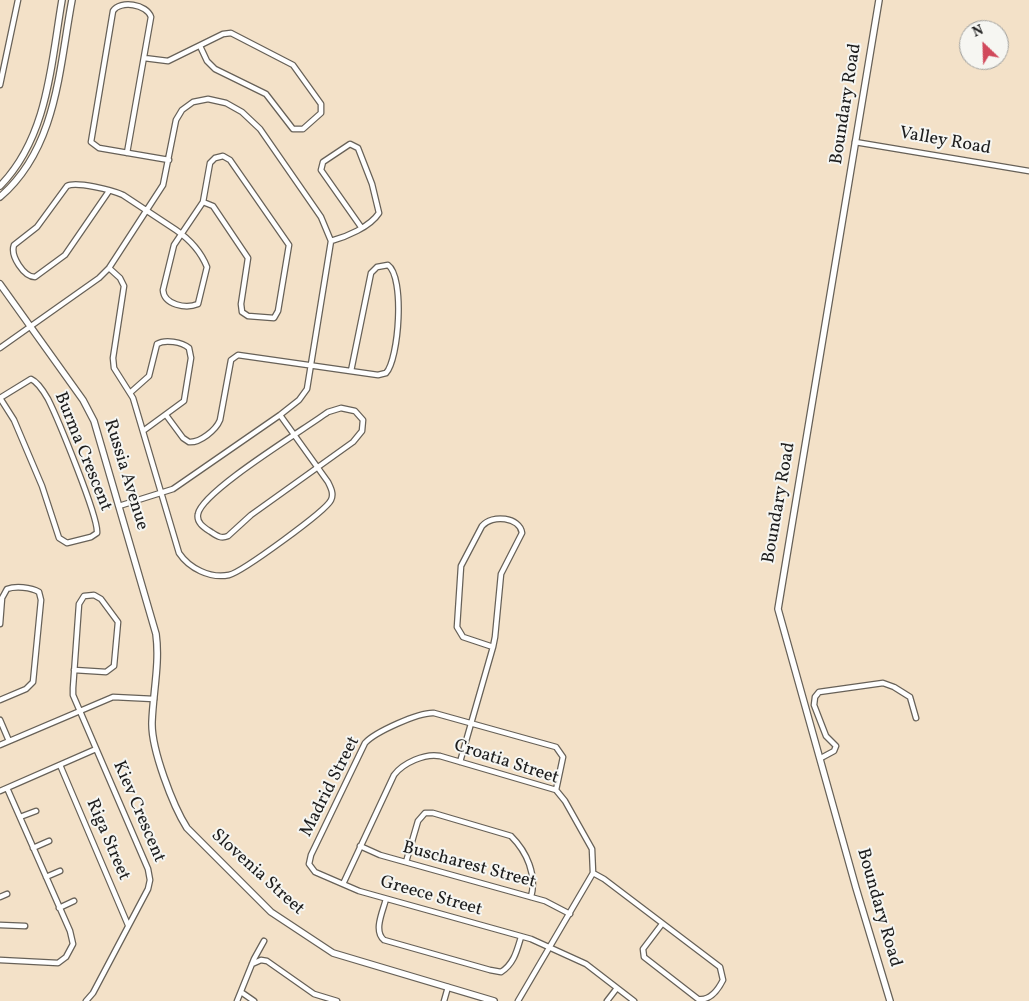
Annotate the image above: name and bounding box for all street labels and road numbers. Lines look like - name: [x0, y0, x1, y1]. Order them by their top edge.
- street label: Boundary Road: [827, 42, 867, 166]
- street label: Valley Road: [897, 123, 993, 161]
- street label: Burma Crescent: [48, 389, 116, 515]
- street label: Russia Avenue: [98, 417, 152, 533]
- street label: Boundary Road: [759, 441, 801, 565]
- street label: Madrid Street: [296, 733, 366, 841]
- street label: Croatia Street: [451, 736, 561, 790]
- street label: Kiev Crescent: [107, 758, 169, 866]
- street label: Riga Street: [80, 796, 134, 884]
- street label: Slovenia Street: [206, 825, 308, 921]
- street label: Buscharest Street: [400, 838, 538, 894]
- street label: Boundary Road: [851, 846, 905, 970]
- street label: Greece Street: [377, 872, 485, 922]

